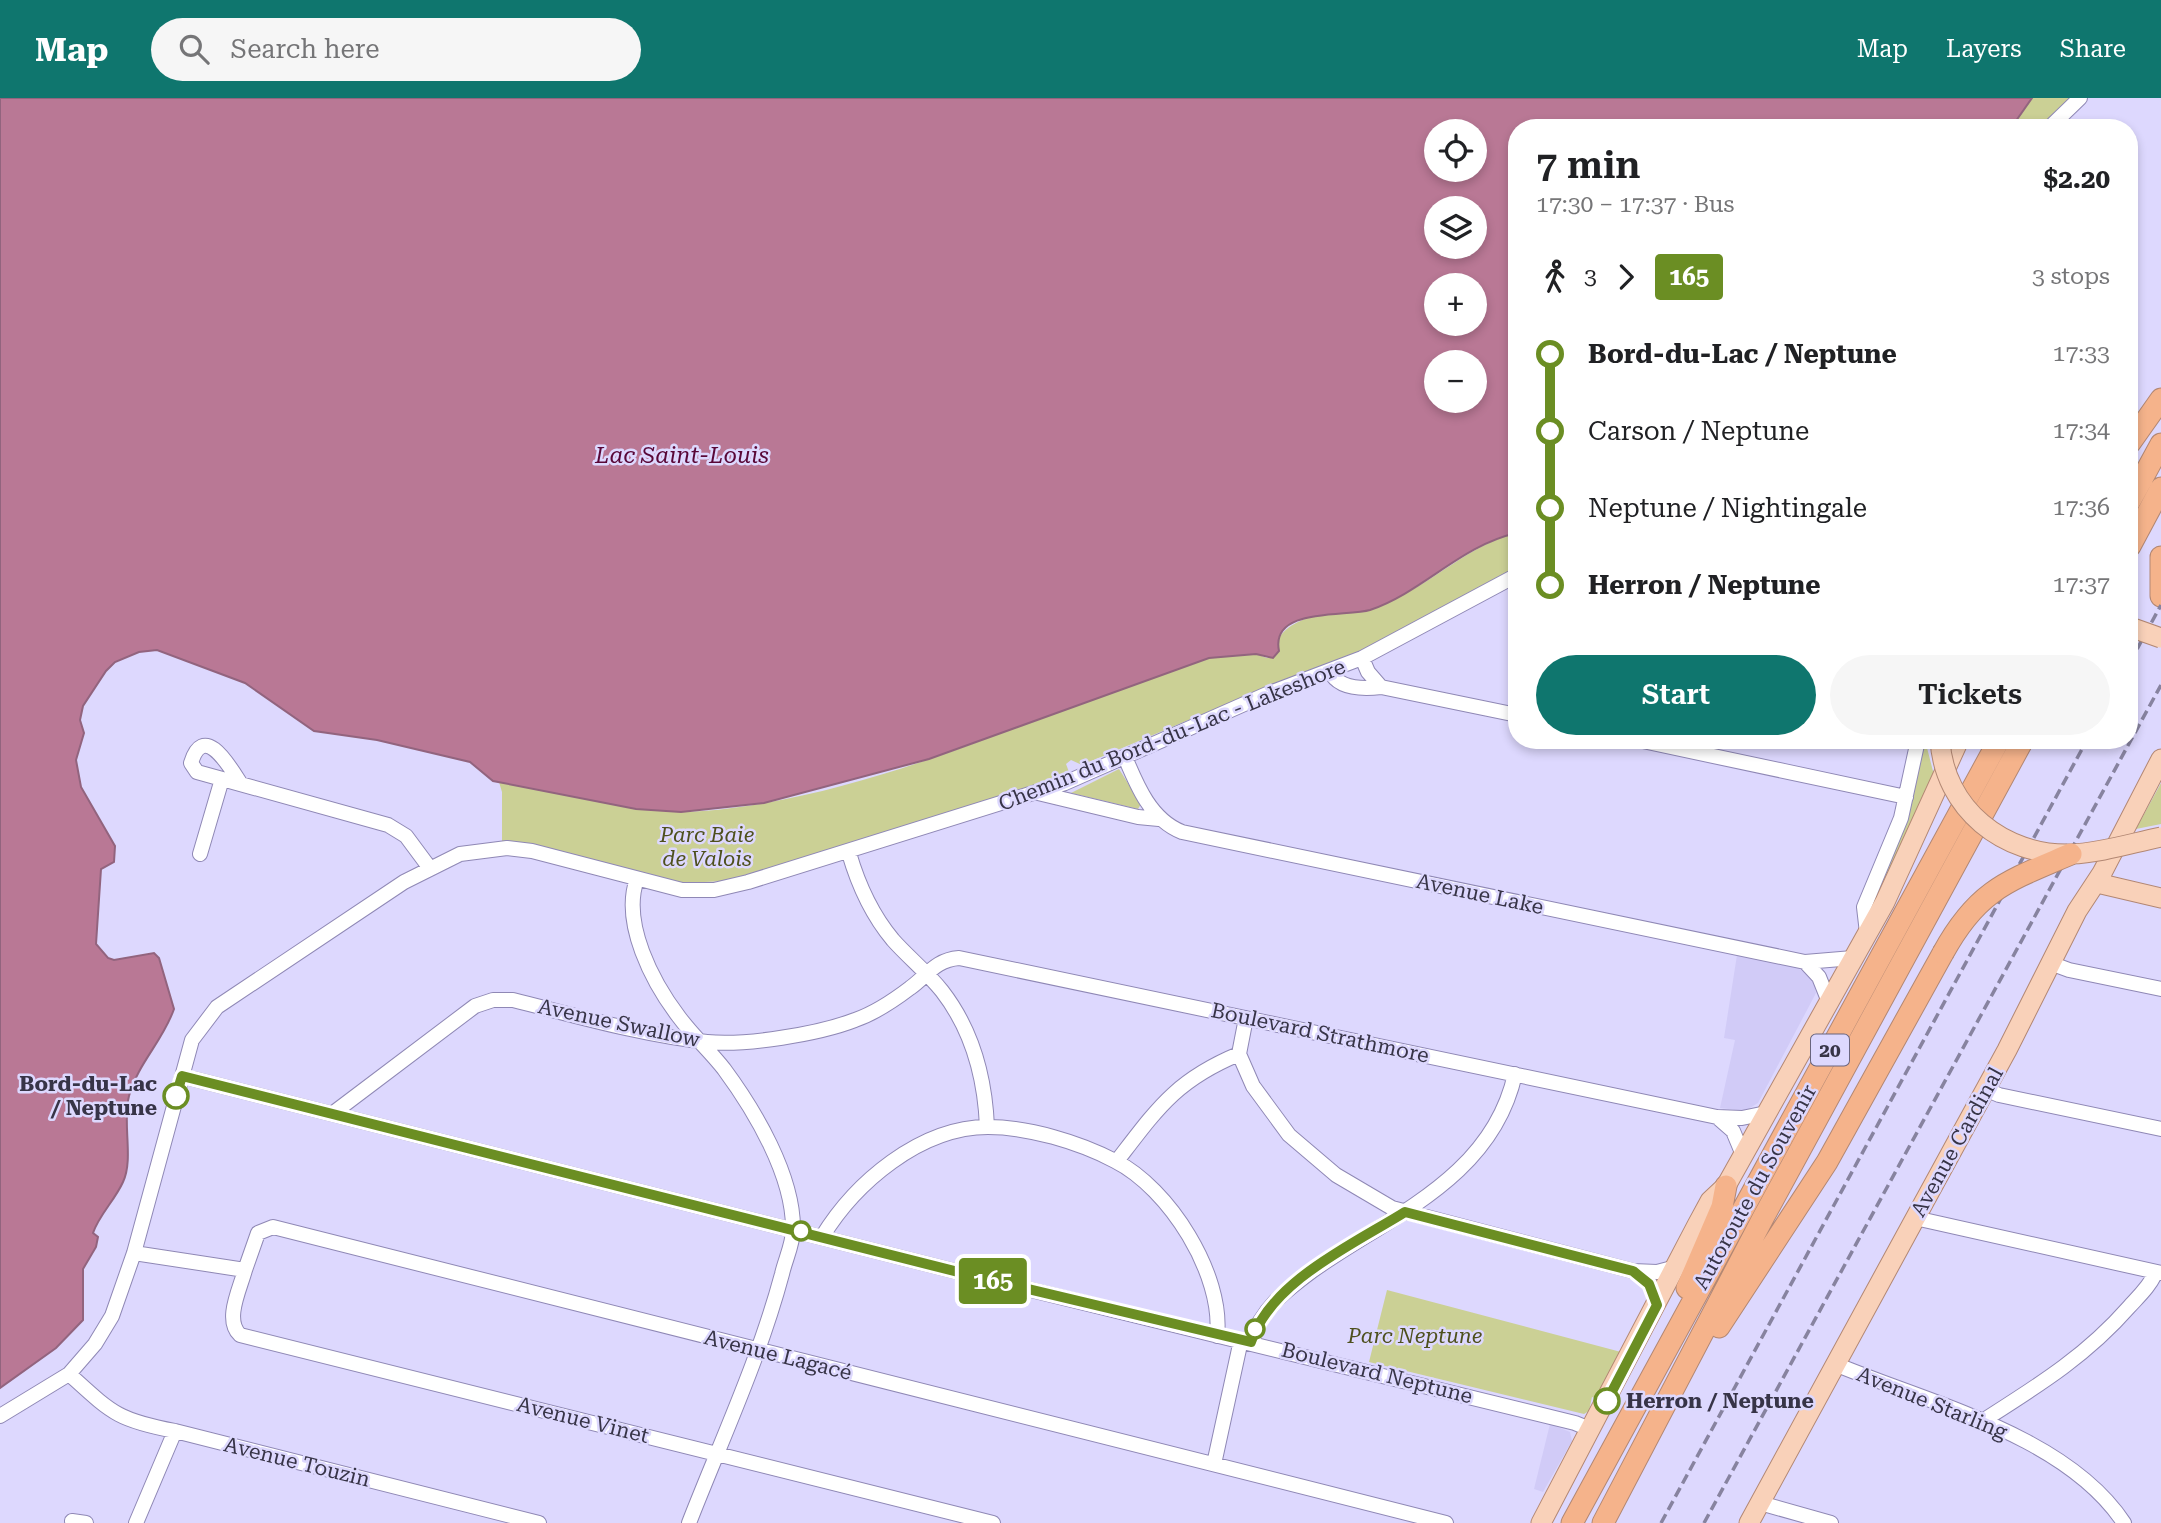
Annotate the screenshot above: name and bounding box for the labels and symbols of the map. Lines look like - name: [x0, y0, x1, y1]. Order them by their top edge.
- water label: Lac Saint-Louis: [594, 442, 769, 469]
- street label: Chemin du Bord-du-Lac - Lakeshore: [995, 654, 1349, 816]
- park label: Parc Baie de Valois: [659, 823, 754, 871]
- street label: Avenue Lake: [1414, 869, 1546, 919]
- street label: Avenue Swallow: [536, 994, 703, 1052]
- street label: Boulevard Strathmore: [1209, 998, 1431, 1068]
- road number: 20: [1811, 1034, 1849, 1066]
- street label: Avenue Cardinal: [1906, 1063, 2008, 1221]
- place label: Bord-du-Lac / Neptune: [19, 1072, 157, 1120]
- street label: Autoroute du Souvenir: [1689, 1080, 1822, 1294]
- marker: Bord-du-Lac / Neptune: [163, 1083, 189, 1109]
- unlabelled marker: [791, 1221, 811, 1241]
- line badge: 165: [953, 1258, 1033, 1304]
- unlabelled marker: [1245, 1319, 1265, 1339]
- park label: Parc Neptune: [1347, 1324, 1482, 1348]
- street label: Avenue Lagacé: [702, 1325, 854, 1385]
- street label: Boulevard Neptune: [1279, 1338, 1475, 1408]
- street label: Avenue Starling: [1853, 1362, 2011, 1444]
- marker: Herron / Neptune: [1594, 1388, 1620, 1414]
- place label: Herron / Neptune: [1626, 1389, 1814, 1413]
- street label: Avenue Vinet: [515, 1392, 651, 1448]
- street label: Avenue Touzin: [222, 1432, 373, 1492]

